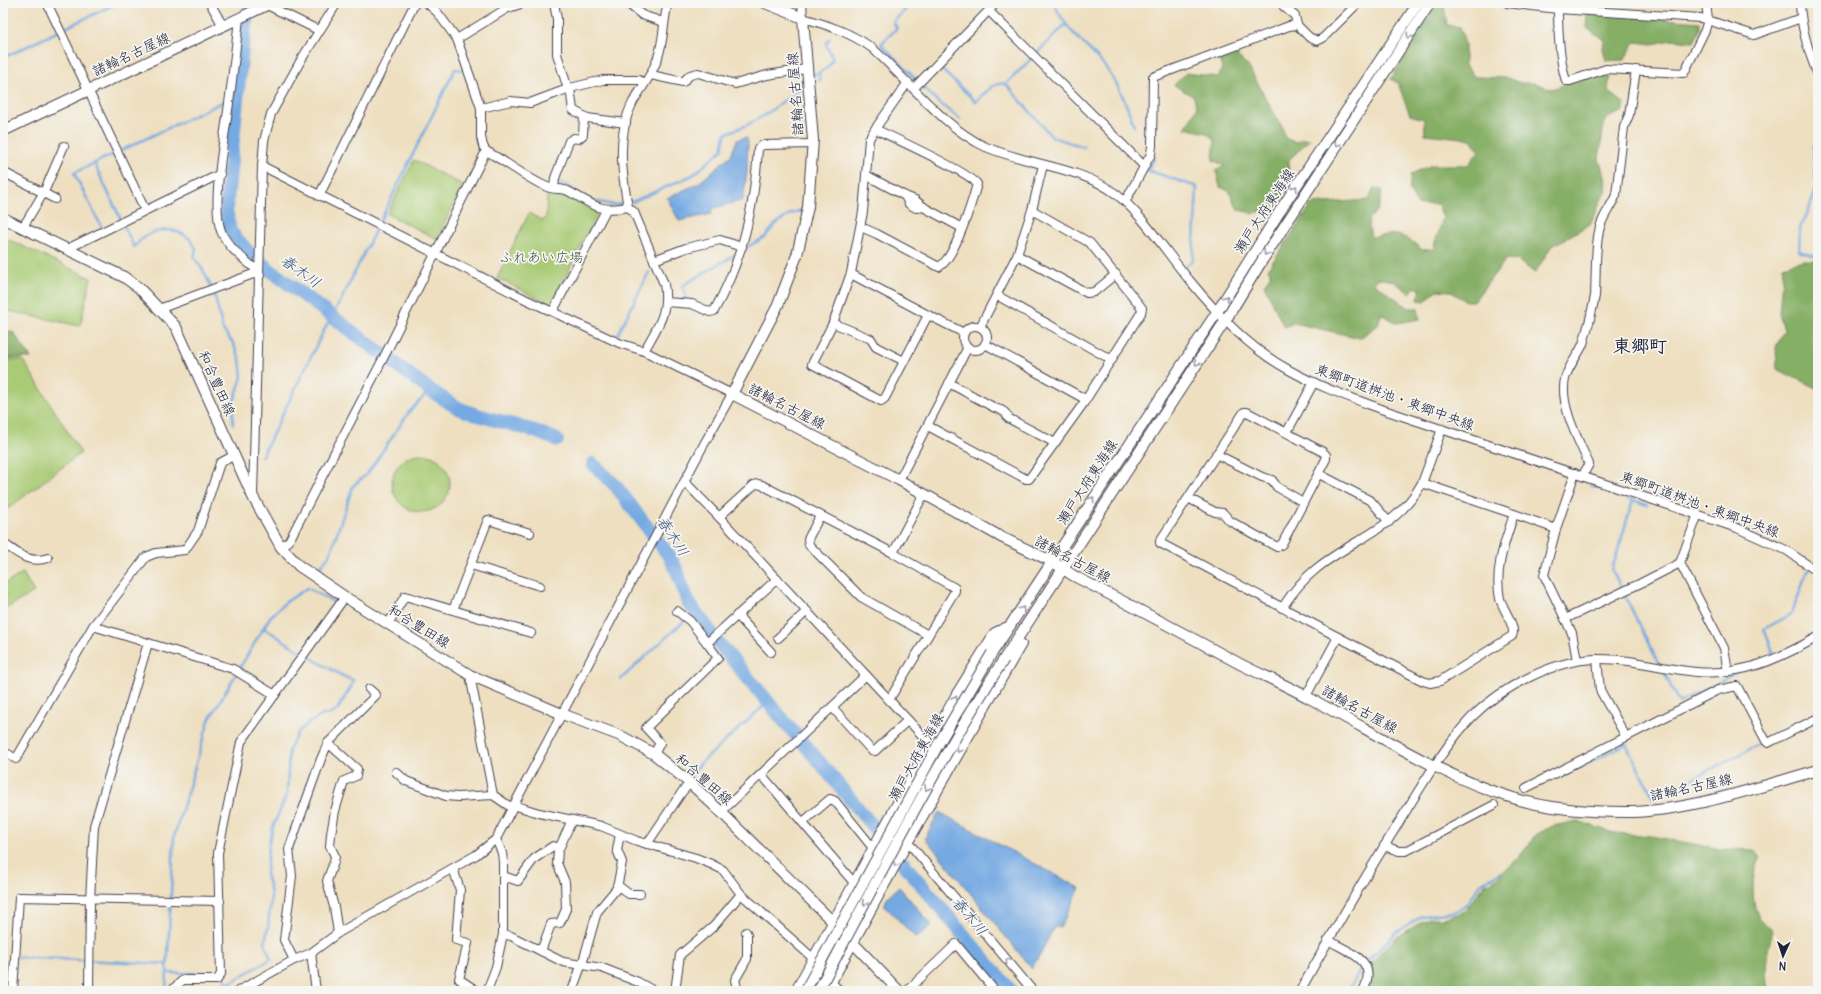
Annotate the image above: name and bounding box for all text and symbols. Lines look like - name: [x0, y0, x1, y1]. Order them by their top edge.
- street label: 諸輪名古屋線: [89, 28, 173, 80]
- one-way arrow: [1407, 31, 1414, 38]
- street label: 諸輪名古屋線: [783, 51, 807, 137]
- one-way arrow: [1335, 140, 1342, 147]
- street label: 瀬戸大府東海線: [1230, 165, 1298, 257]
- one-way arrow: [1290, 185, 1298, 192]
- park label: ふれあい広場: [499, 248, 583, 266]
- one-way arrow: [1263, 249, 1271, 256]
- water label: 春木川: [277, 250, 325, 292]
- one-way arrow: [1221, 295, 1229, 302]
- district label: 東郷町: [1613, 334, 1667, 357]
- street label: 和合豊田線: [195, 347, 239, 419]
- one-way arrow: [1194, 359, 1202, 366]
- street label: 東郷町道桝池・東郷中央線: [1313, 360, 1477, 434]
- street label: 諸輪名古屋線: [745, 379, 829, 433]
- street label: 瀬戸大府東海線: [1053, 436, 1121, 528]
- street label: 東郷町道桝池・東郷中央線: [1618, 467, 1782, 541]
- one-way arrow: [1087, 497, 1094, 504]
- water label: 春木川: [653, 512, 693, 560]
- street label: 諸輪名古屋線: [1032, 531, 1114, 587]
- street label: 和合豊田線: [385, 600, 453, 652]
- one-way arrow: [1017, 606, 1024, 613]
- street label: 諸輪名古屋線: [1319, 681, 1401, 737]
- one-way arrow: [950, 695, 958, 702]
- street label: 瀬戸大府東海線: [884, 710, 948, 804]
- one-way arrow: [957, 746, 964, 753]
- street label: 和合豊田線: [672, 749, 736, 809]
- street label: 諸輪名古屋線: [1648, 769, 1734, 805]
- one-way arrow: [924, 784, 931, 791]
- one-way arrow: [893, 859, 900, 867]
- water label: 春木川: [948, 893, 992, 939]
- one-way arrow: [862, 898, 870, 906]
- north arrow: [1763, 936, 1803, 976]
- one-way arrow: [1005, 958, 1012, 966]
- text: N: [1778, 959, 1787, 973]

